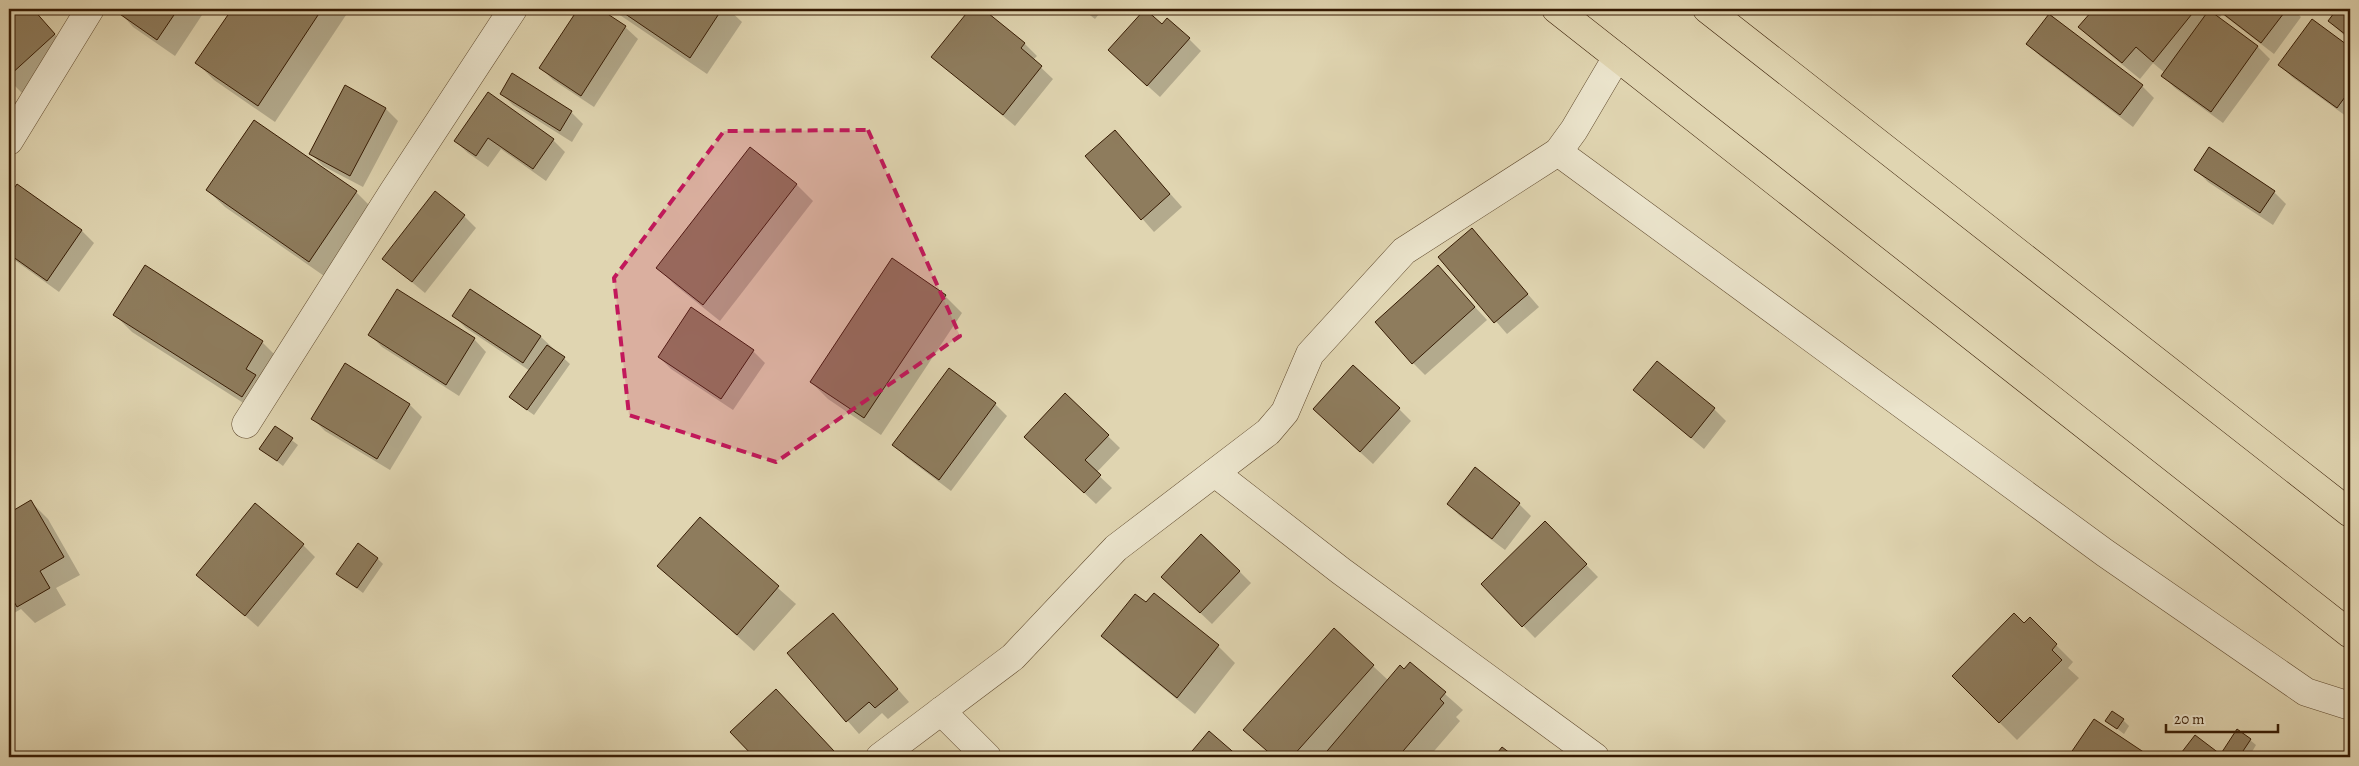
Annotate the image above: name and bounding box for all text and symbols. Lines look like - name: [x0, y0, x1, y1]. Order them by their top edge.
- scale bar: [2166, 701, 2279, 733]
- text: 20 m: [2174, 709, 2205, 729]

